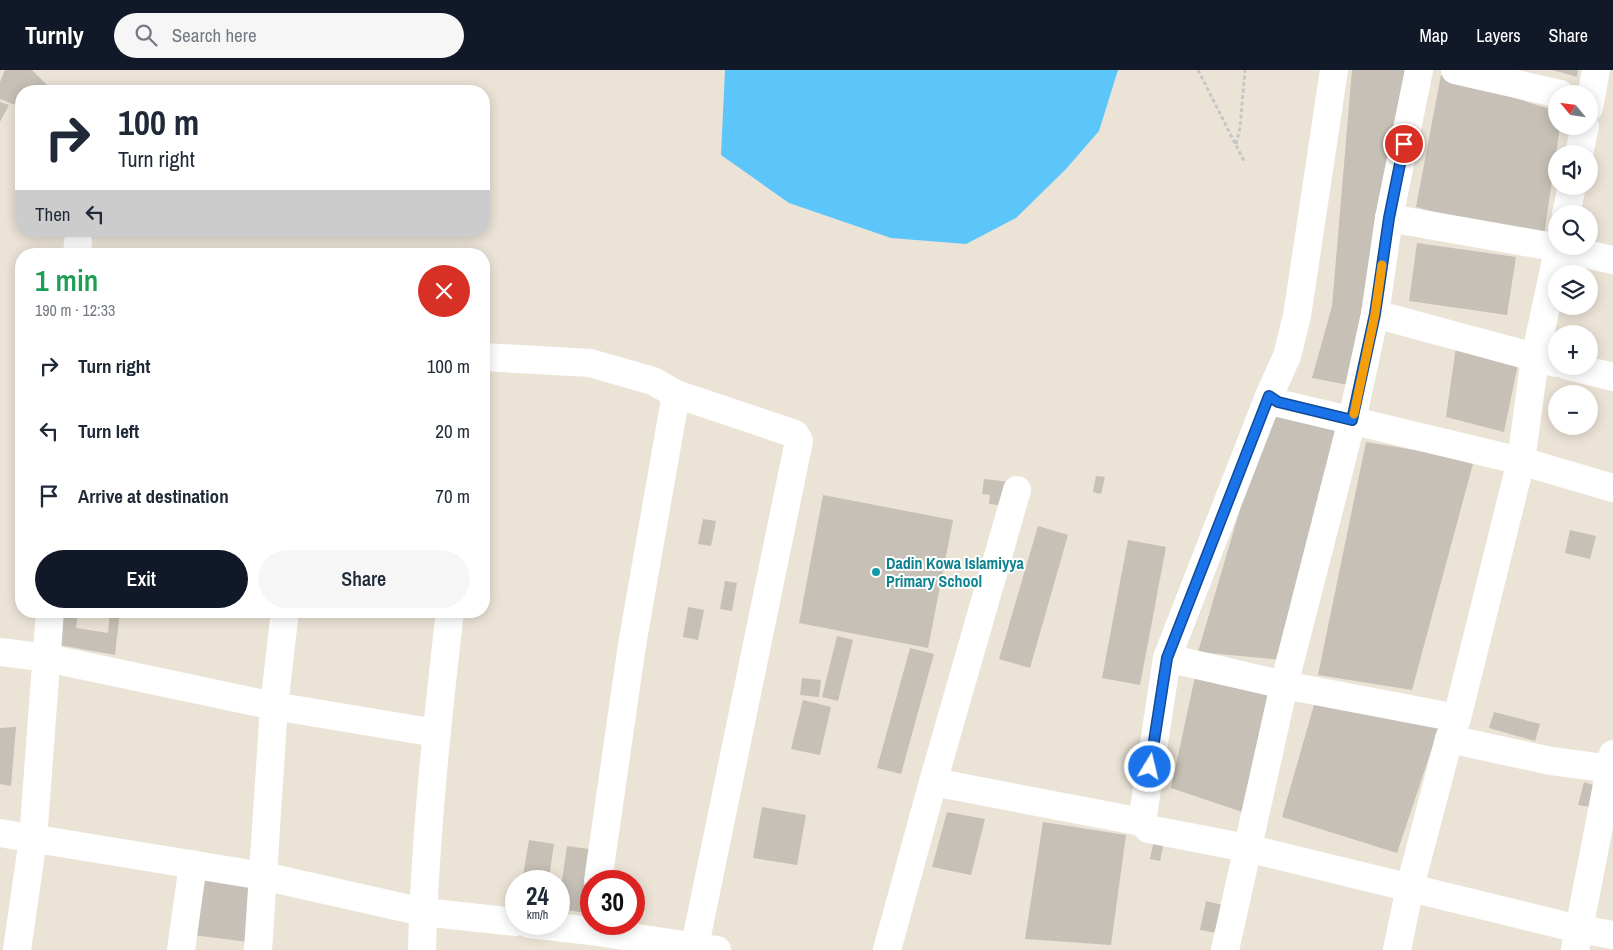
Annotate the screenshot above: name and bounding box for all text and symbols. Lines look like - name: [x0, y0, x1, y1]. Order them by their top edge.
- search box: [114, 13, 464, 58]
- text: Turnly: [25, 19, 84, 51]
- icon: search: [132, 21, 160, 49]
- text: Search here: [172, 22, 257, 48]
- text: Map: [1420, 23, 1448, 48]
- text: Layers: [1476, 23, 1521, 48]
- text: Share: [1549, 23, 1588, 48]
- north arrow: [1548, 85, 1598, 135]
- map controls: [1548, 85, 1598, 435]
- text: 100 m: [118, 99, 199, 146]
- icon: right: [35, 105, 100, 170]
- pin: [1383, 123, 1425, 165]
- icon: arrive: [1390, 130, 1418, 158]
- text: Turn right: [118, 144, 195, 174]
- button: sound: [1548, 145, 1598, 195]
- icon: left: [81, 200, 109, 228]
- text: Then: [35, 201, 71, 227]
- button: search: [1548, 205, 1598, 255]
- text: 1 min: [35, 260, 98, 300]
- button: close: [418, 265, 470, 317]
- button: layers: [1548, 265, 1598, 315]
- text: 190 m · 12:33: [35, 299, 115, 321]
- button: +: [1548, 325, 1598, 375]
- icon: right: [35, 352, 63, 380]
- text: Turn right: [78, 353, 150, 379]
- text: 100 m: [427, 353, 470, 379]
- button: −: [1548, 385, 1598, 435]
- icon: left: [35, 417, 63, 445]
- text: Turn left: [78, 418, 139, 444]
- text: 20 m: [435, 418, 470, 444]
- icon: arrive: [35, 482, 63, 510]
- text: Arrive at destination: [78, 483, 229, 509]
- text: 70 m: [435, 483, 470, 509]
- button: Exit: [35, 550, 248, 608]
- button: Share: [258, 550, 470, 608]
- place label: Dadin Kowa Islamiyya Primary School: [886, 552, 1025, 592]
- marker: Dadin Kowa Islamiyya Primary School: [870, 566, 882, 578]
- position arrow: [1123, 740, 1175, 792]
- speed limit sign: 30: [580, 870, 645, 935]
- text: 24: [526, 879, 549, 913]
- text: km/h: [527, 907, 548, 923]

